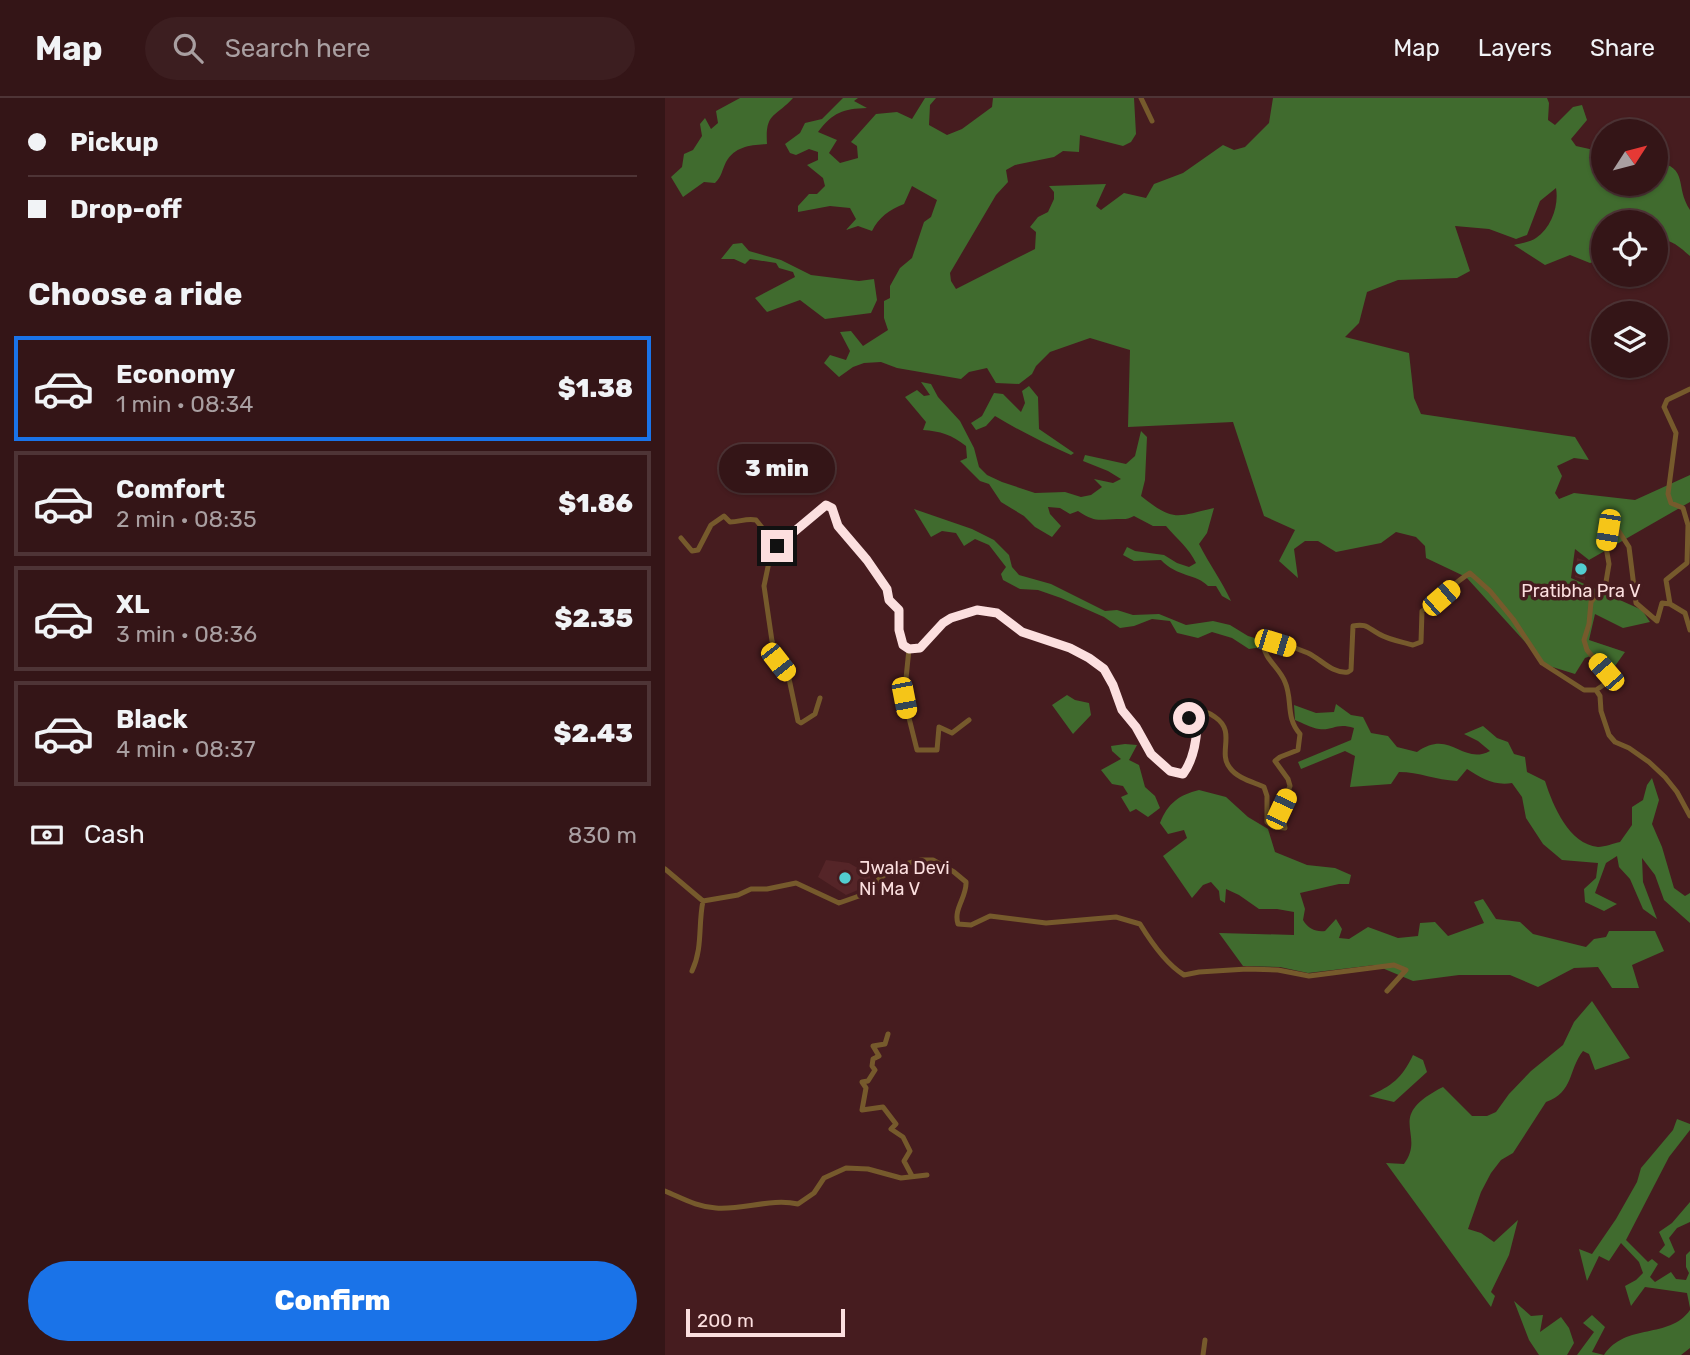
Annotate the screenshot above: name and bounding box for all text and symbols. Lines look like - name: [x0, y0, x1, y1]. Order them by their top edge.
- search box: [145, 17, 635, 80]
- text: Map: [35, 29, 103, 68]
- icon: search: [169, 29, 207, 67]
- text: Search here: [225, 33, 370, 64]
- text: Map: [1393, 34, 1440, 62]
- text: Layers: [1478, 34, 1552, 62]
- text: Share: [1590, 34, 1655, 62]
- north arrow: [1591, 119, 1668, 196]
- map controls: [1591, 119, 1668, 378]
- text: Pickup: [70, 127, 159, 158]
- text: Drop-off: [70, 194, 182, 225]
- button: locate: [1591, 210, 1668, 287]
- text: Choose a ride: [28, 275, 242, 313]
- button: layers: [1591, 301, 1668, 378]
- icon: car: [32, 357, 95, 420]
- text: Economy: [116, 359, 235, 390]
- text: $1.38: [558, 373, 633, 404]
- text: 1 min · 08:34: [116, 390, 254, 418]
- callout: 3 min: [719, 444, 835, 494]
- text: 3 min: [745, 454, 809, 482]
- icon: car: [32, 472, 95, 535]
- text: Comfort: [116, 474, 225, 505]
- text: $1.86: [558, 488, 633, 519]
- text: 2 min · 08:35: [116, 505, 257, 533]
- car: [1595, 508, 1622, 552]
- route end: [761, 530, 793, 562]
- marker: Pratibha Pra V: [1573, 561, 1589, 577]
- car: [1419, 576, 1464, 620]
- place label: Pratibha Pra V: [1521, 580, 1641, 602]
- icon: car: [32, 587, 95, 650]
- text: XL: [116, 589, 149, 620]
- text: $2.35: [555, 603, 633, 634]
- text: 3 min · 08:36: [116, 620, 257, 648]
- car: [1252, 627, 1299, 659]
- car: [757, 639, 800, 685]
- car: [1585, 649, 1628, 695]
- car: [890, 675, 919, 721]
- icon: car: [32, 702, 95, 765]
- route start: [1173, 702, 1205, 734]
- text: Black: [116, 704, 188, 735]
- text: $2.43: [554, 718, 633, 749]
- text: 4 min · 08:37: [116, 735, 255, 763]
- car: [1263, 786, 1300, 832]
- icon: cash: [28, 816, 66, 854]
- text: Cash: [84, 819, 145, 850]
- text: 830 m: [568, 821, 637, 849]
- place label: Jwala Devi Ni Ma V: [859, 857, 950, 900]
- marker: Jwala Devi Ni Ma V: [837, 870, 853, 886]
- button: Confirm: [28, 1261, 637, 1341]
- scale bar: [686, 1306, 845, 1338]
- text: 200 m: [697, 1309, 754, 1332]

